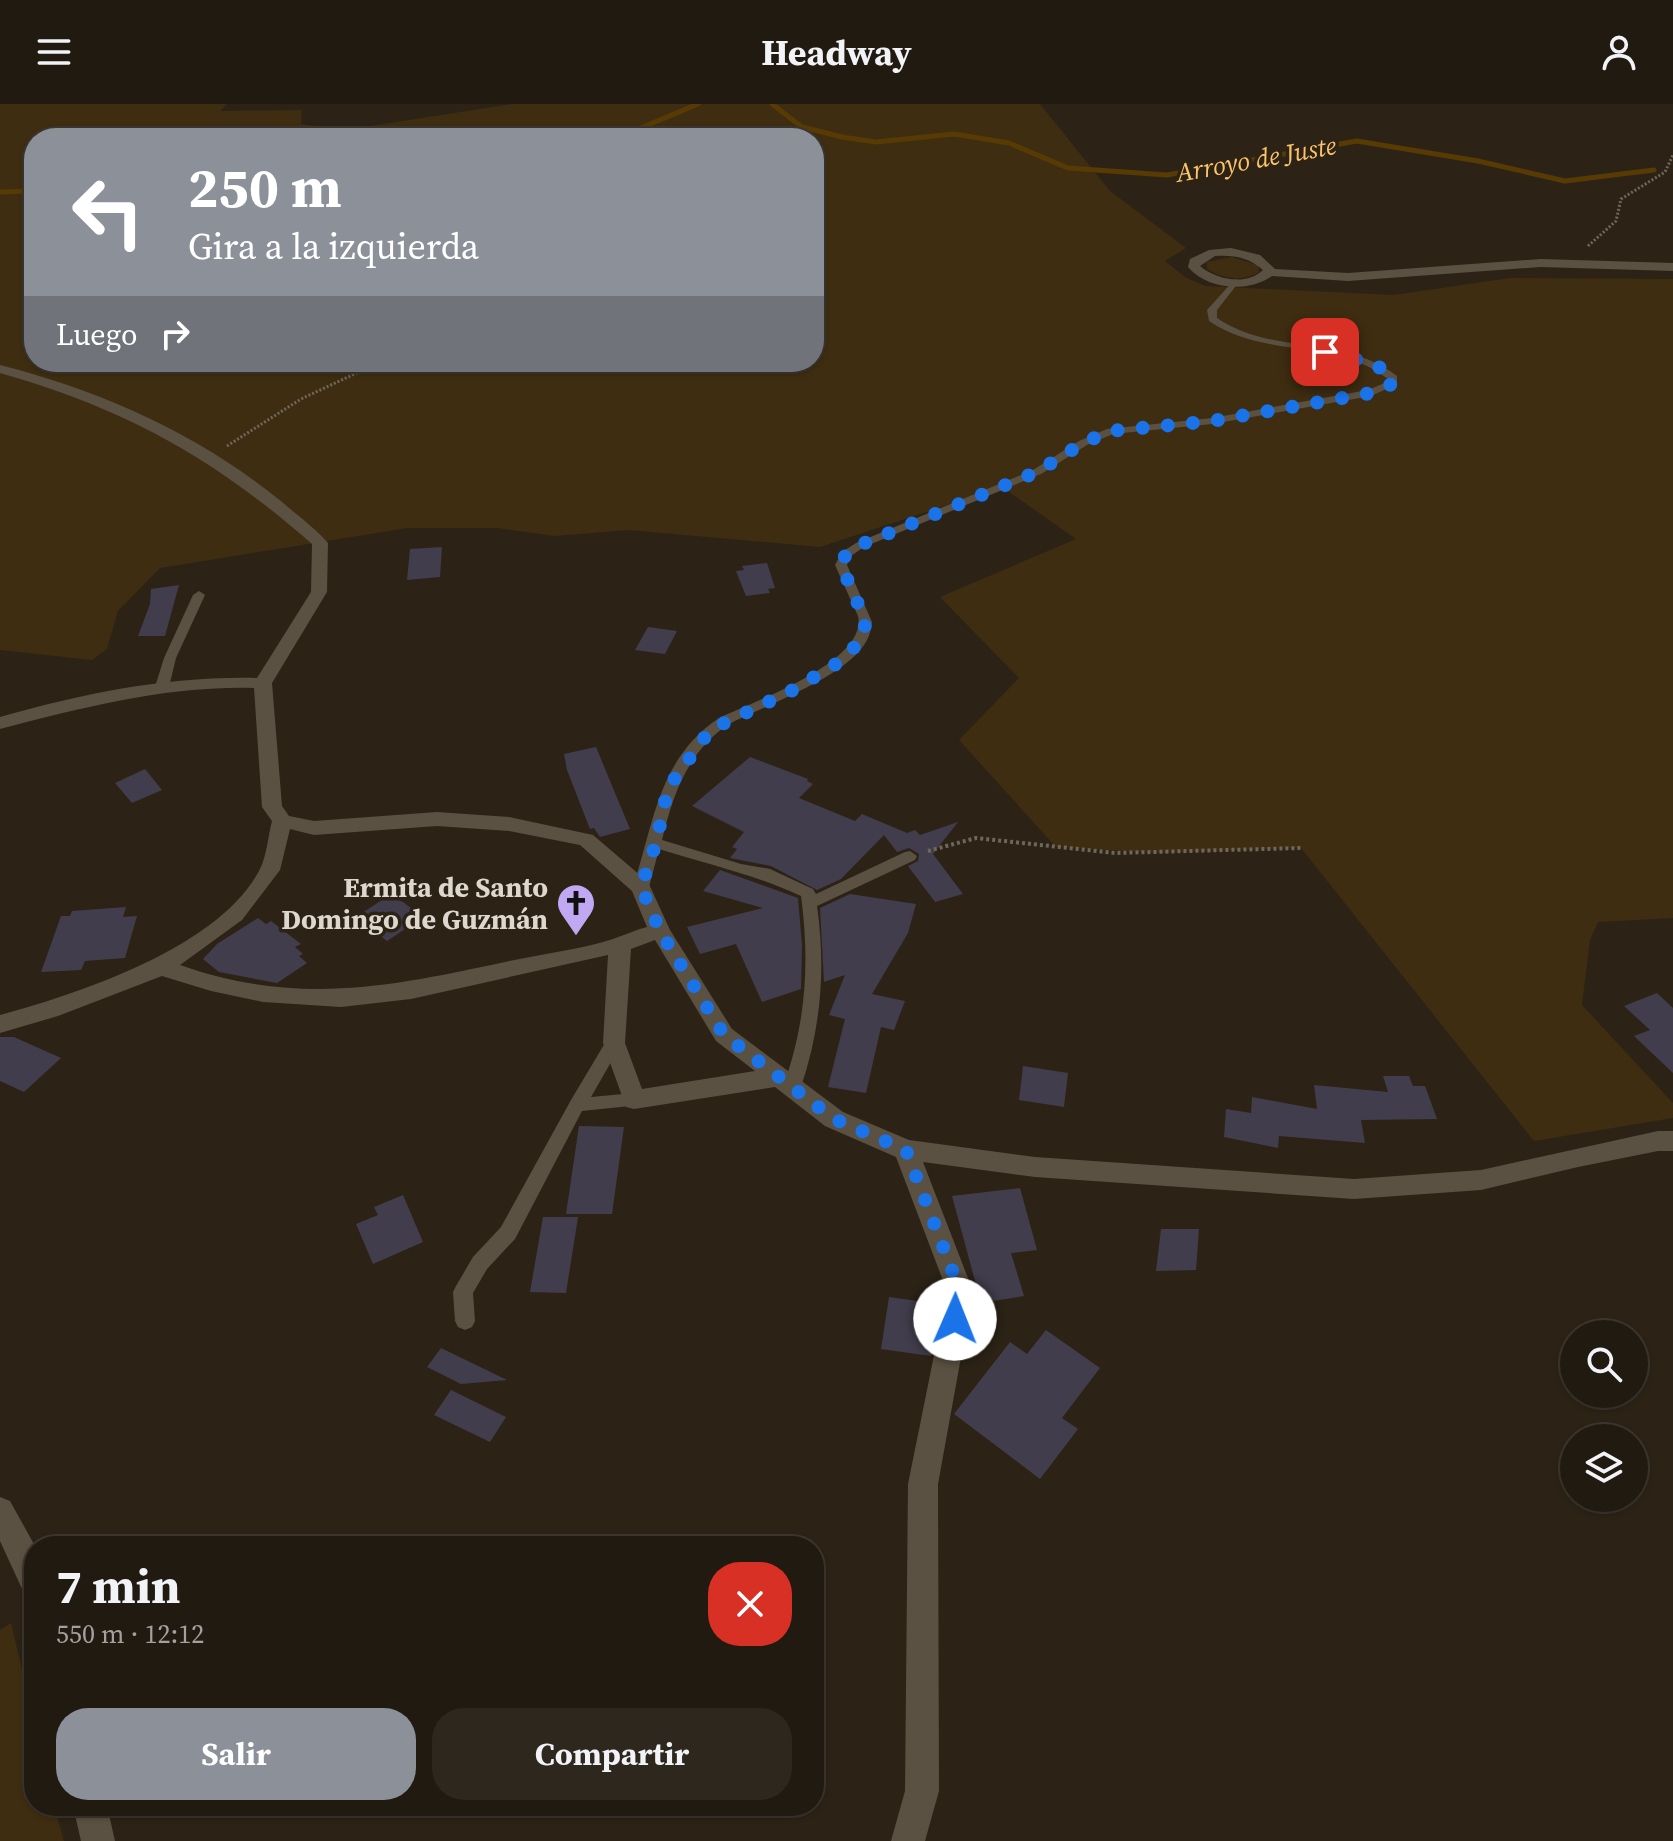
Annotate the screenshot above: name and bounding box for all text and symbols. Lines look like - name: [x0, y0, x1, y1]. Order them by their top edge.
- text: Headway: [761, 28, 912, 77]
- icon: menu: [32, 30, 76, 74]
- icon: person: [1597, 30, 1641, 74]
- water label: Arroyo de Juste: [1171, 127, 1339, 191]
- text: 250 m: [188, 149, 342, 226]
- icon: left: [56, 160, 160, 264]
- text: Gira a la izquierda: [188, 222, 479, 271]
- icon: right: [153, 312, 197, 356]
- text: Luego: [56, 314, 137, 355]
- pin: [1291, 318, 1359, 386]
- icon: arrive: [1303, 330, 1347, 374]
- place label: Ermita de Santo Domingo de Guzmán: [281, 868, 548, 938]
- church icon: Ermita de Santo Domingo de Guzmán: [555, 882, 597, 937]
- position arrow: [913, 1277, 997, 1361]
- map controls: [1560, 1320, 1648, 1512]
- button: search: [1560, 1320, 1648, 1408]
- button: layers: [1560, 1424, 1648, 1512]
- text: 7 min: [56, 1553, 181, 1619]
- button: close: [708, 1562, 792, 1646]
- text: 550 m · 12:12: [56, 1616, 204, 1652]
- button: Salir: [56, 1708, 416, 1800]
- button: Compartir: [432, 1708, 792, 1800]

